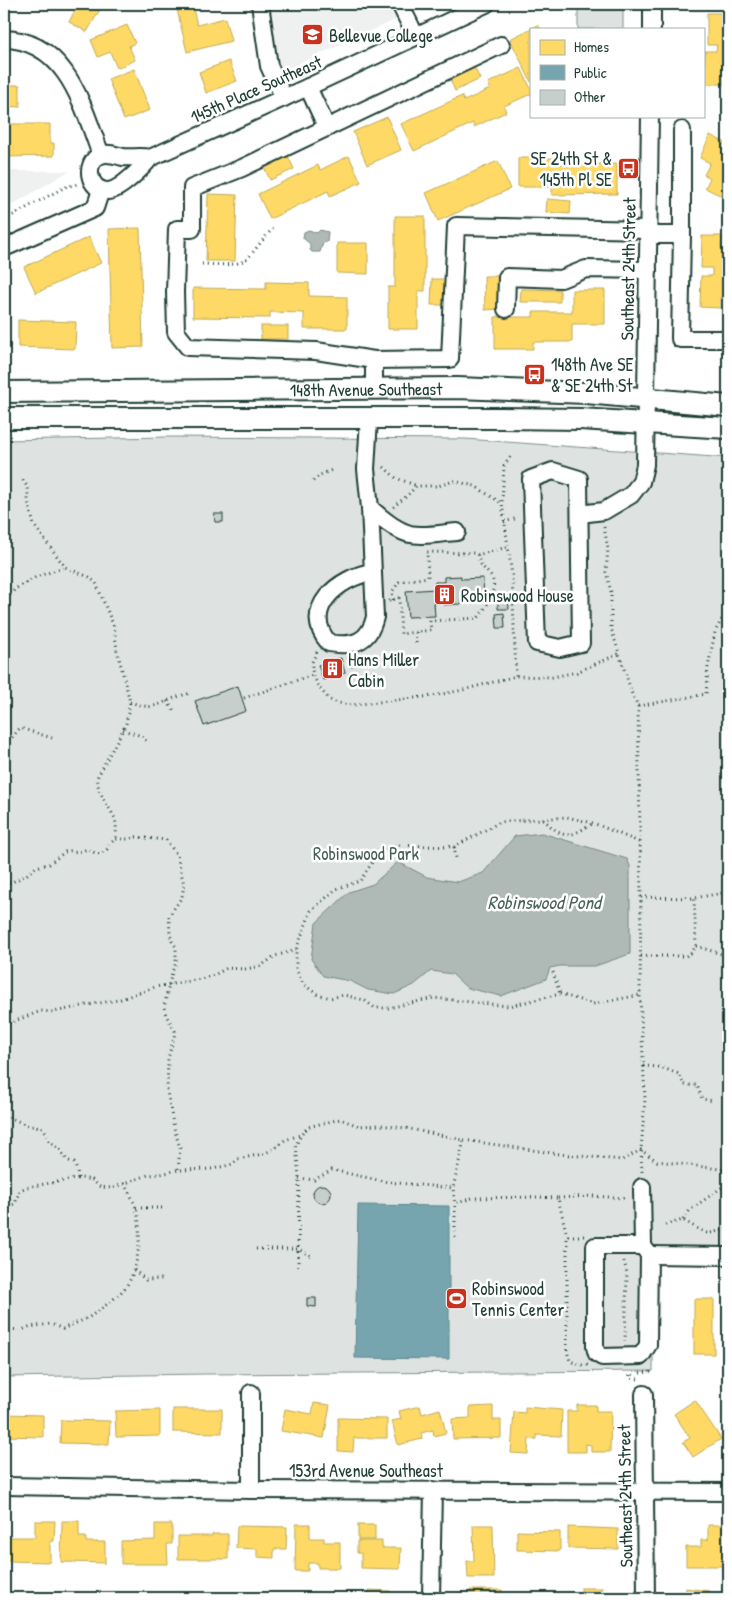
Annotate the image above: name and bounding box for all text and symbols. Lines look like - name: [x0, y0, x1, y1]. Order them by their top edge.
- school or university icon: Bellevue College: [301, 23, 325, 47]
- place label: Bellevue College: [329, 23, 433, 48]
- legend: [530, 28, 704, 118]
- text: Homes: [574, 36, 609, 57]
- street label: 145th Place Southeast: [186, 48, 326, 129]
- text: Public: [574, 62, 607, 83]
- text: Other: [574, 86, 606, 107]
- place label: SE 24th St & 145th Pl SE: [530, 146, 612, 192]
- bus stop icon: SE 24th St & 145th Pl SE: [616, 156, 640, 180]
- street label: Southeast 24th Street: [614, 197, 642, 341]
- place label: 148th Ave SE & SE 24th St: [551, 352, 634, 398]
- bus stop icon: 148th Ave SE & SE 24th St: [523, 362, 547, 386]
- street label: 148th Avenue Southeast: [290, 376, 443, 402]
- building icon: Robinswood House: [433, 583, 457, 607]
- place label: Robinswood House: [461, 583, 574, 608]
- place label: Hans Miller Cabin: [348, 647, 419, 693]
- building icon: Hans Miller Cabin: [320, 657, 344, 681]
- park label: Robinswood Park: [313, 841, 420, 866]
- water label: Robinswood Pond: [488, 889, 603, 915]
- place label: Robinswood Tennis Center: [472, 1276, 564, 1322]
- sports icon: Robinswood Tennis Center: [444, 1286, 468, 1310]
- street label: Southeast 24th Street: [611, 1424, 639, 1568]
- street label: 153rd Avenue Southeast: [289, 1458, 444, 1483]

